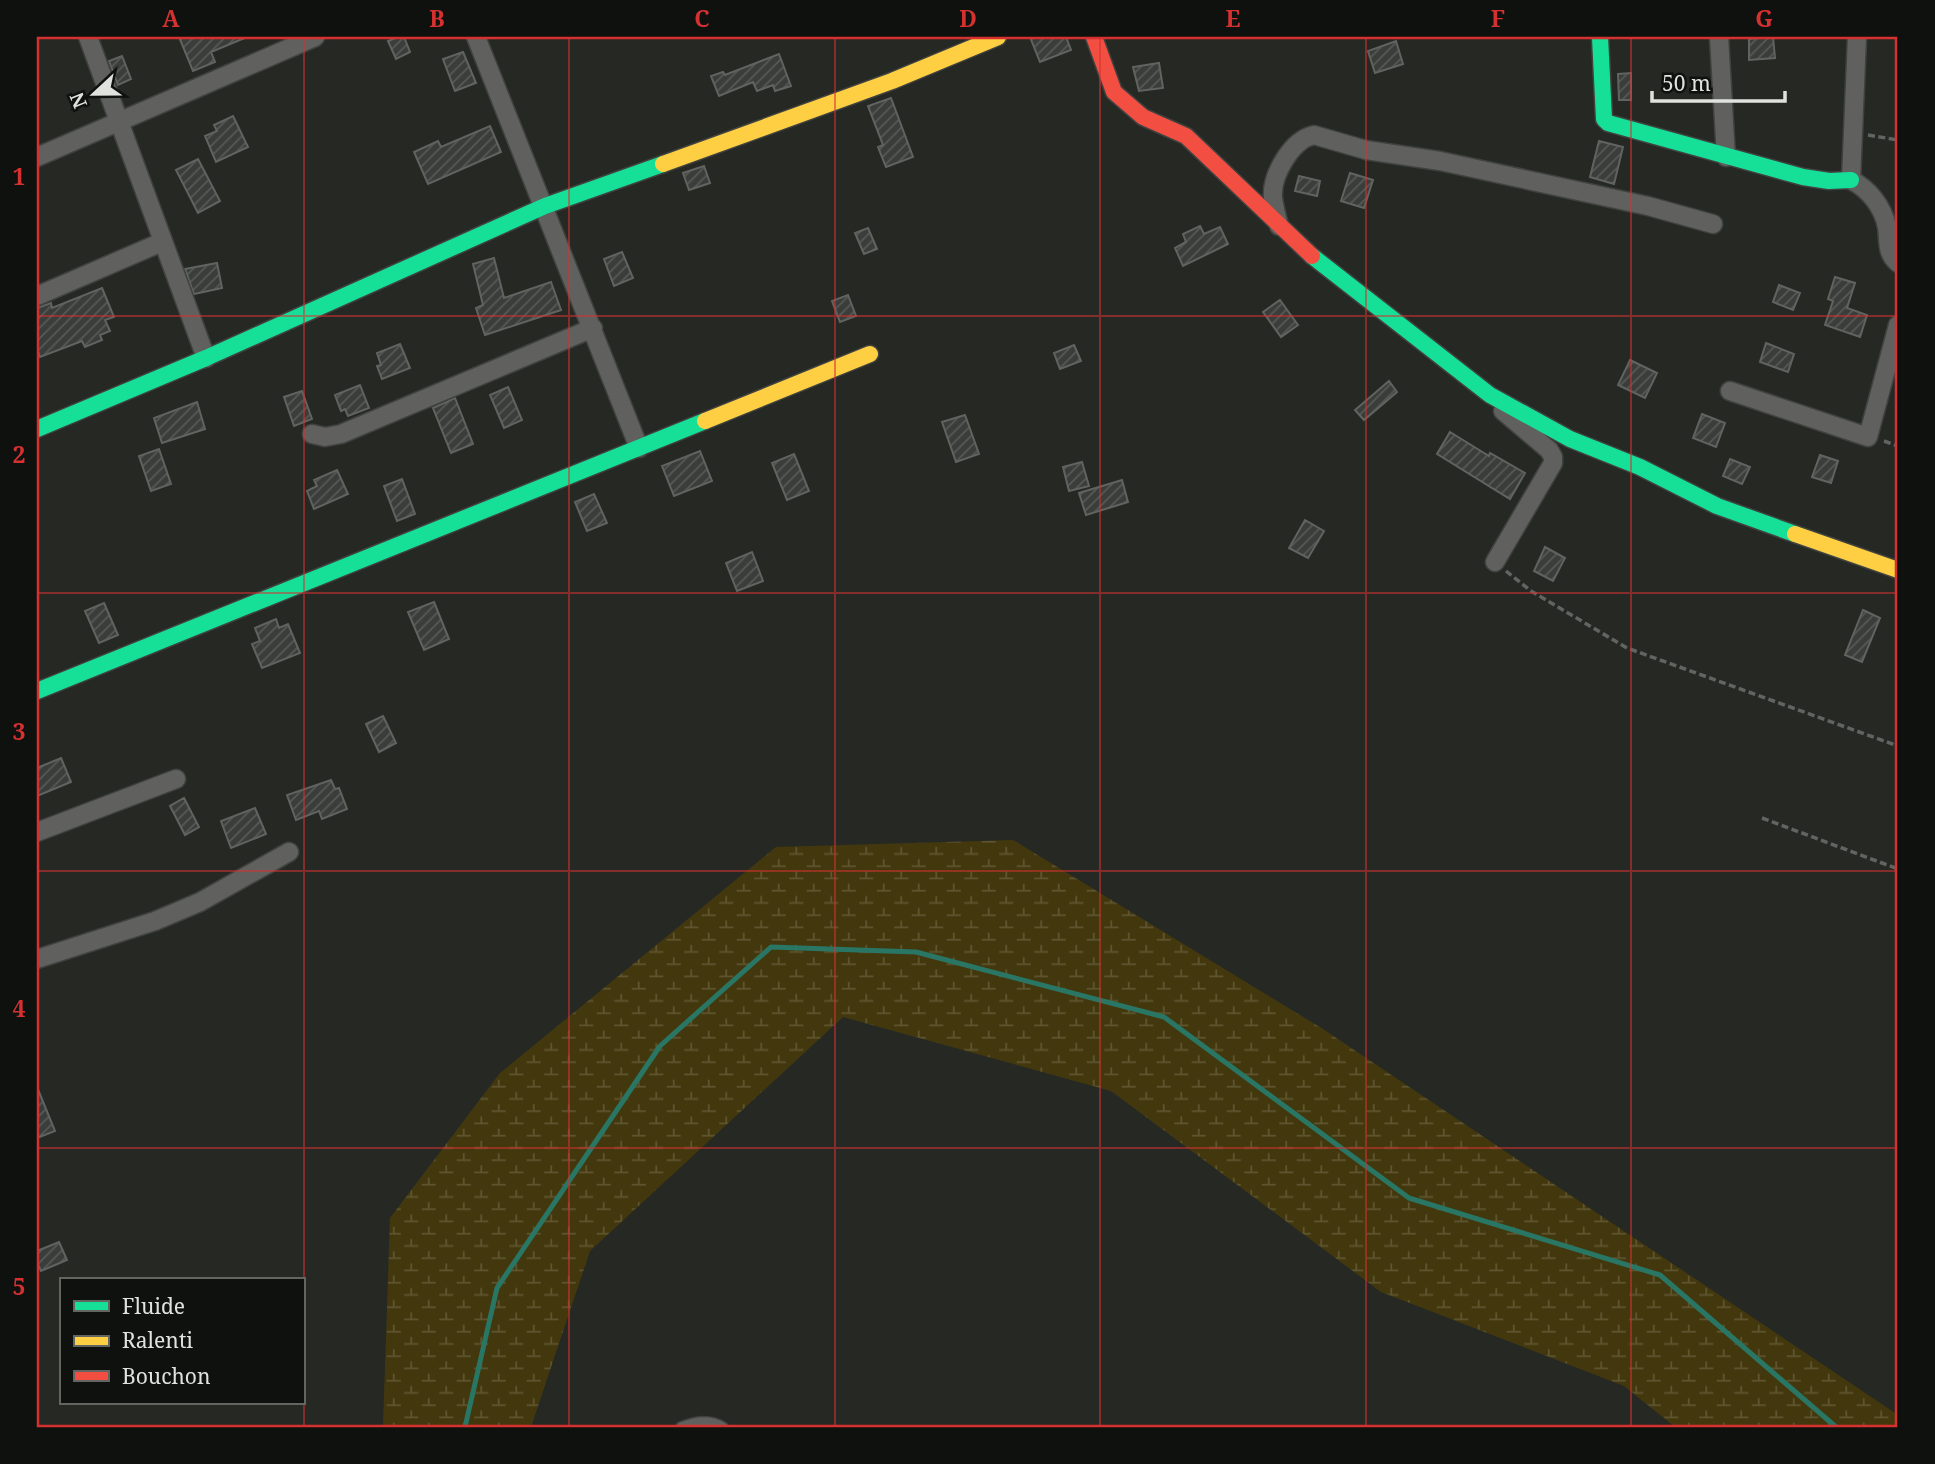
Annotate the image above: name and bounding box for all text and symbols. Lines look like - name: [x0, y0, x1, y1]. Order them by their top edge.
- text: A: [162, 2, 180, 34]
- text: B: [429, 2, 445, 34]
- text: C: [694, 2, 710, 34]
- text: D: [959, 2, 977, 34]
- text: E: [1225, 2, 1241, 34]
- text: F: [1491, 2, 1505, 34]
- text: G: [1755, 2, 1773, 34]
- north arrow: [60, 60, 130, 130]
- scale bar: [1652, 60, 1784, 104]
- text: 50 m: [1662, 69, 1711, 97]
- text: N: [63, 89, 93, 112]
- text: 1: [13, 160, 26, 192]
- text: 2: [13, 438, 26, 470]
- text: 3: [13, 715, 26, 747]
- text: 4: [13, 992, 26, 1024]
- text: 5: [13, 1270, 26, 1302]
- legend: [60, 1278, 304, 1404]
- text: Fluide: [122, 1292, 185, 1320]
- text: Ralenti: [122, 1326, 193, 1354]
- text: Bouchon: [122, 1362, 211, 1390]

